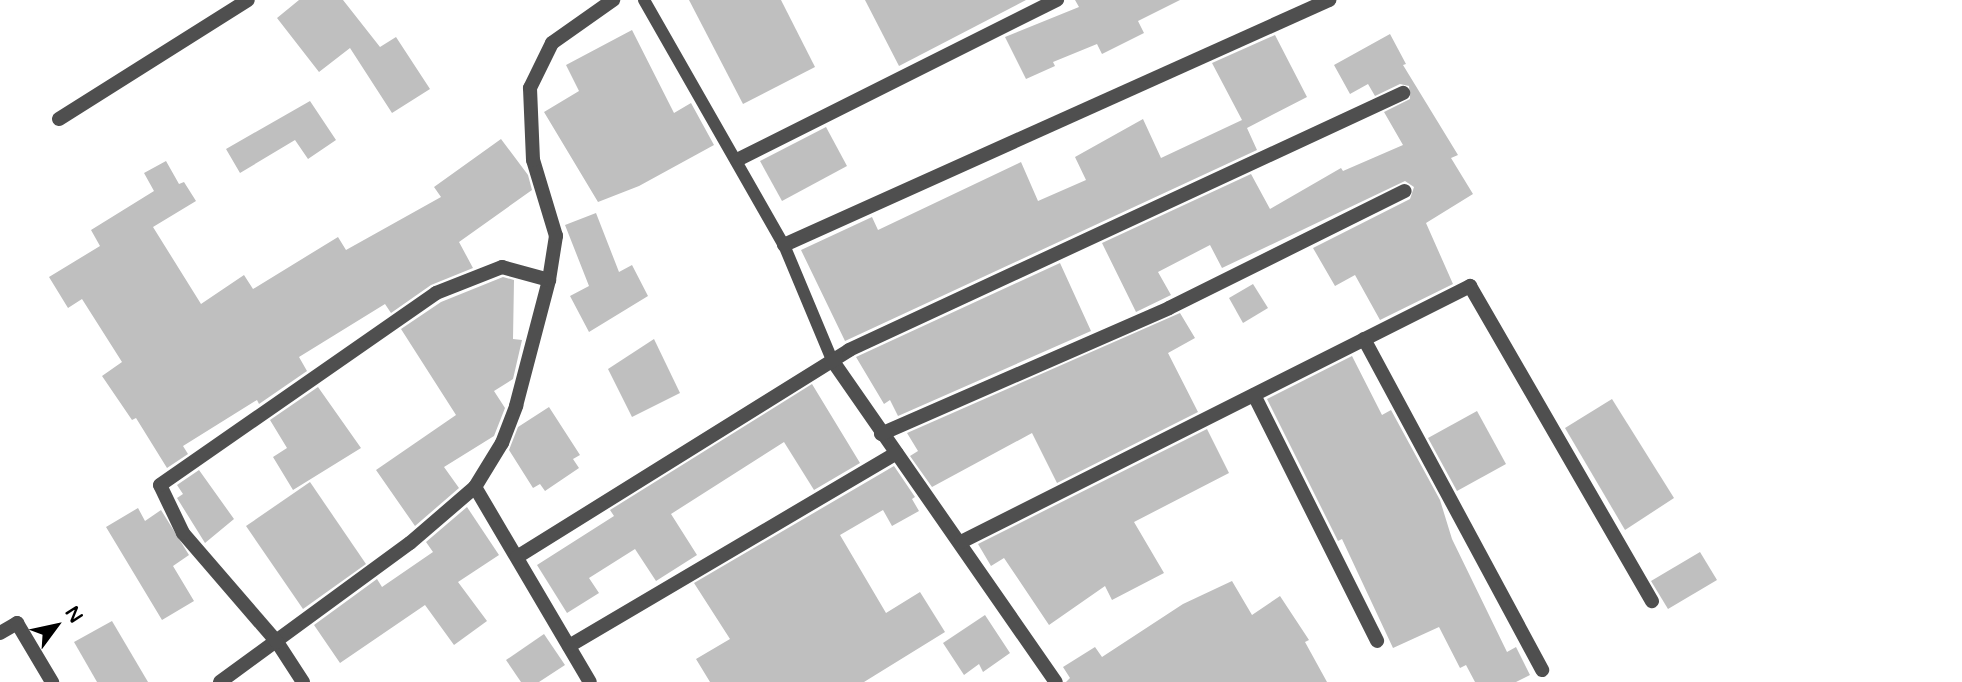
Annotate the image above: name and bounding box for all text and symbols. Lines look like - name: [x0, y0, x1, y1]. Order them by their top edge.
- north arrow: [21, 591, 91, 661]
- text: N: [60, 602, 87, 627]

